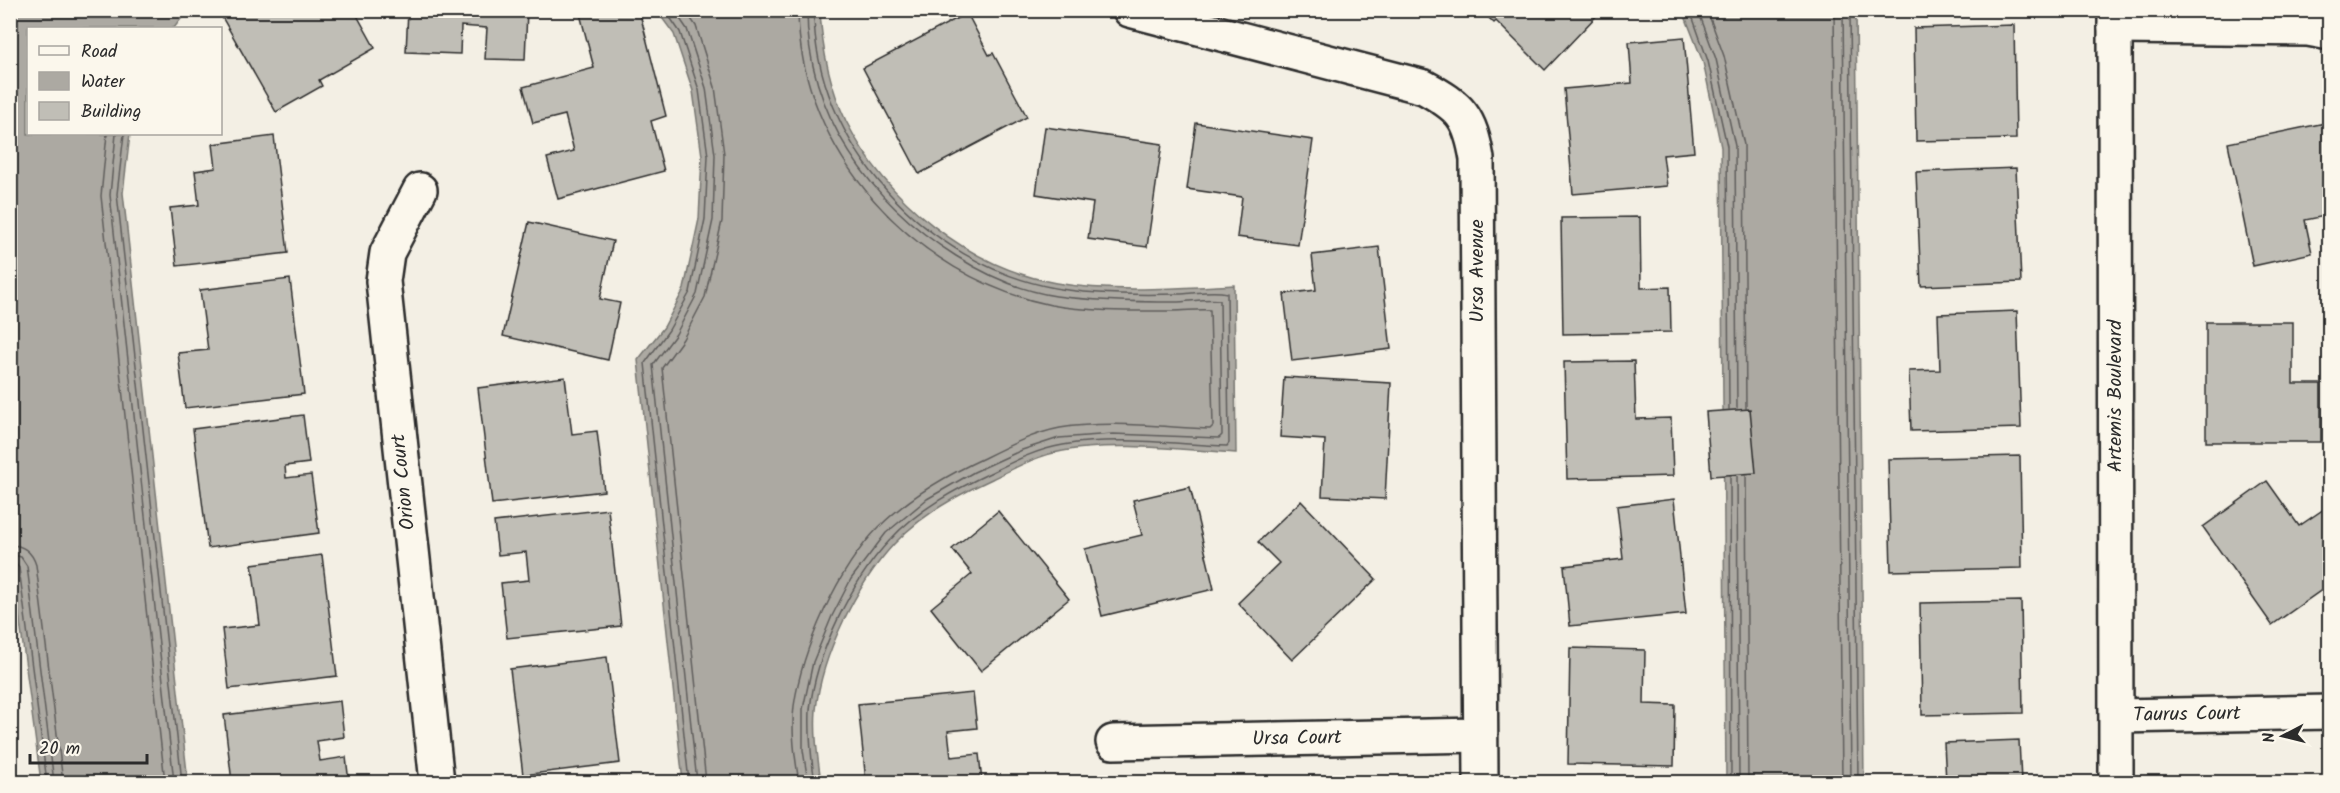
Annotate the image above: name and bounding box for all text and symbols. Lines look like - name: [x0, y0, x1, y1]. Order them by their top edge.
- legend: [27, 27, 222, 135]
- text: Road: [81, 38, 118, 67]
- text: Water: [81, 68, 126, 97]
- text: Building: [81, 98, 141, 127]
- street label: Ursa Avenue: [1462, 219, 1494, 323]
- street label: Artemis Boulevard: [2100, 319, 2132, 472]
- street label: Orion Court: [383, 432, 425, 532]
- street label: Taurus Court: [2133, 698, 2241, 732]
- north arrow: [2253, 706, 2313, 766]
- street label: Ursa Court: [1252, 722, 1342, 756]
- scale bar: [30, 727, 147, 765]
- text: N: [2257, 731, 2283, 744]
- text: 20 m: [39, 735, 80, 764]

